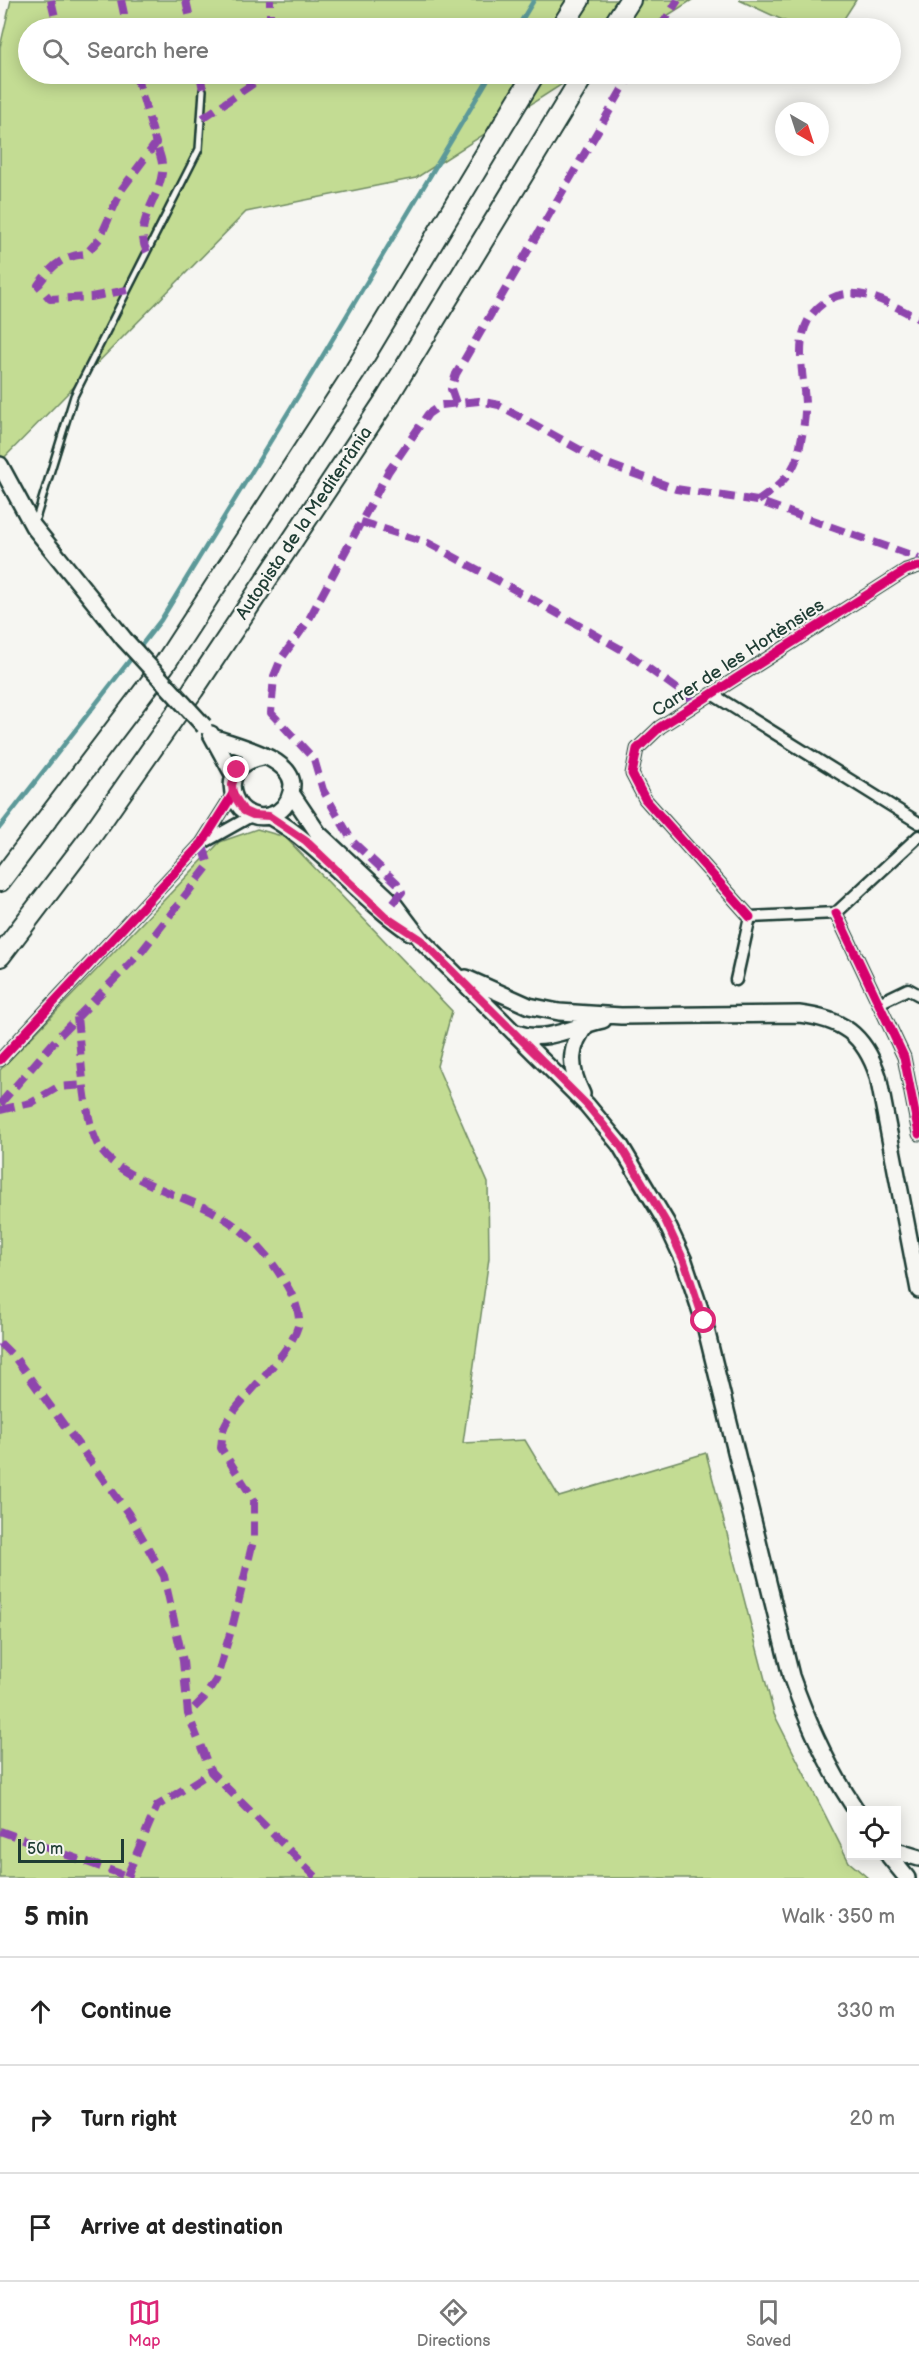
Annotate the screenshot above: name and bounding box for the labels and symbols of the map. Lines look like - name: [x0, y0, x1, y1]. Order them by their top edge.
- north arrow: [775, 102, 829, 156]
- street label: Autopista de la Mediterrània: [231, 423, 377, 623]
- street label: Carrer de les Hortènsies: [648, 595, 828, 721]
- route end: [223, 756, 249, 782]
- route start: [690, 1307, 716, 1333]
- scale bar: [18, 1836, 124, 1864]

